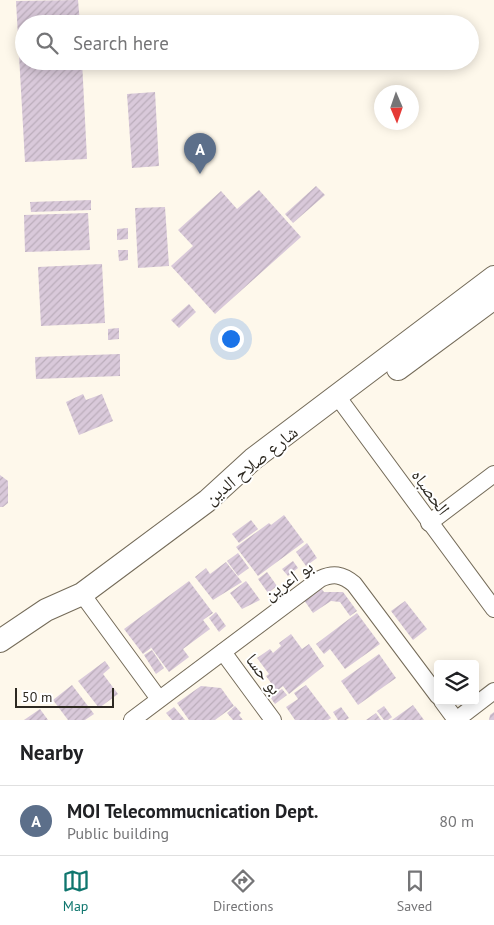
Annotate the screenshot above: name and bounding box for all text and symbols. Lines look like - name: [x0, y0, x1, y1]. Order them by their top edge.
- search box: [15, 15, 479, 70]
- icon: search: [33, 29, 61, 57]
- text: Search here: [73, 31, 169, 55]
- north arrow: [374, 85, 419, 130]
- pin: A: [184, 133, 216, 174]
- your location: [218, 326, 244, 352]
- street label: شارع صلاح الدين: [200, 420, 303, 511]
- street label: الحصباه: [407, 465, 455, 519]
- street label: بو اعرين: [259, 555, 317, 605]
- street label: بو حسا: [241, 649, 287, 699]
- map controls: [434, 660, 479, 705]
- button: layers: [434, 660, 479, 705]
- scale bar: [15, 685, 114, 708]
- text: 50 m: [22, 688, 52, 706]
- text: Nearby: [20, 739, 83, 766]
- text: MOI Telecommucnication Dept.: [67, 799, 319, 823]
- text: A: [31, 811, 41, 831]
- text: 80 m: [439, 811, 474, 831]
- text: Public building: [67, 823, 169, 843]
- tab: Map: [62, 867, 90, 915]
- tab: Directions: [213, 867, 273, 915]
- tab: Saved: [397, 867, 432, 915]

